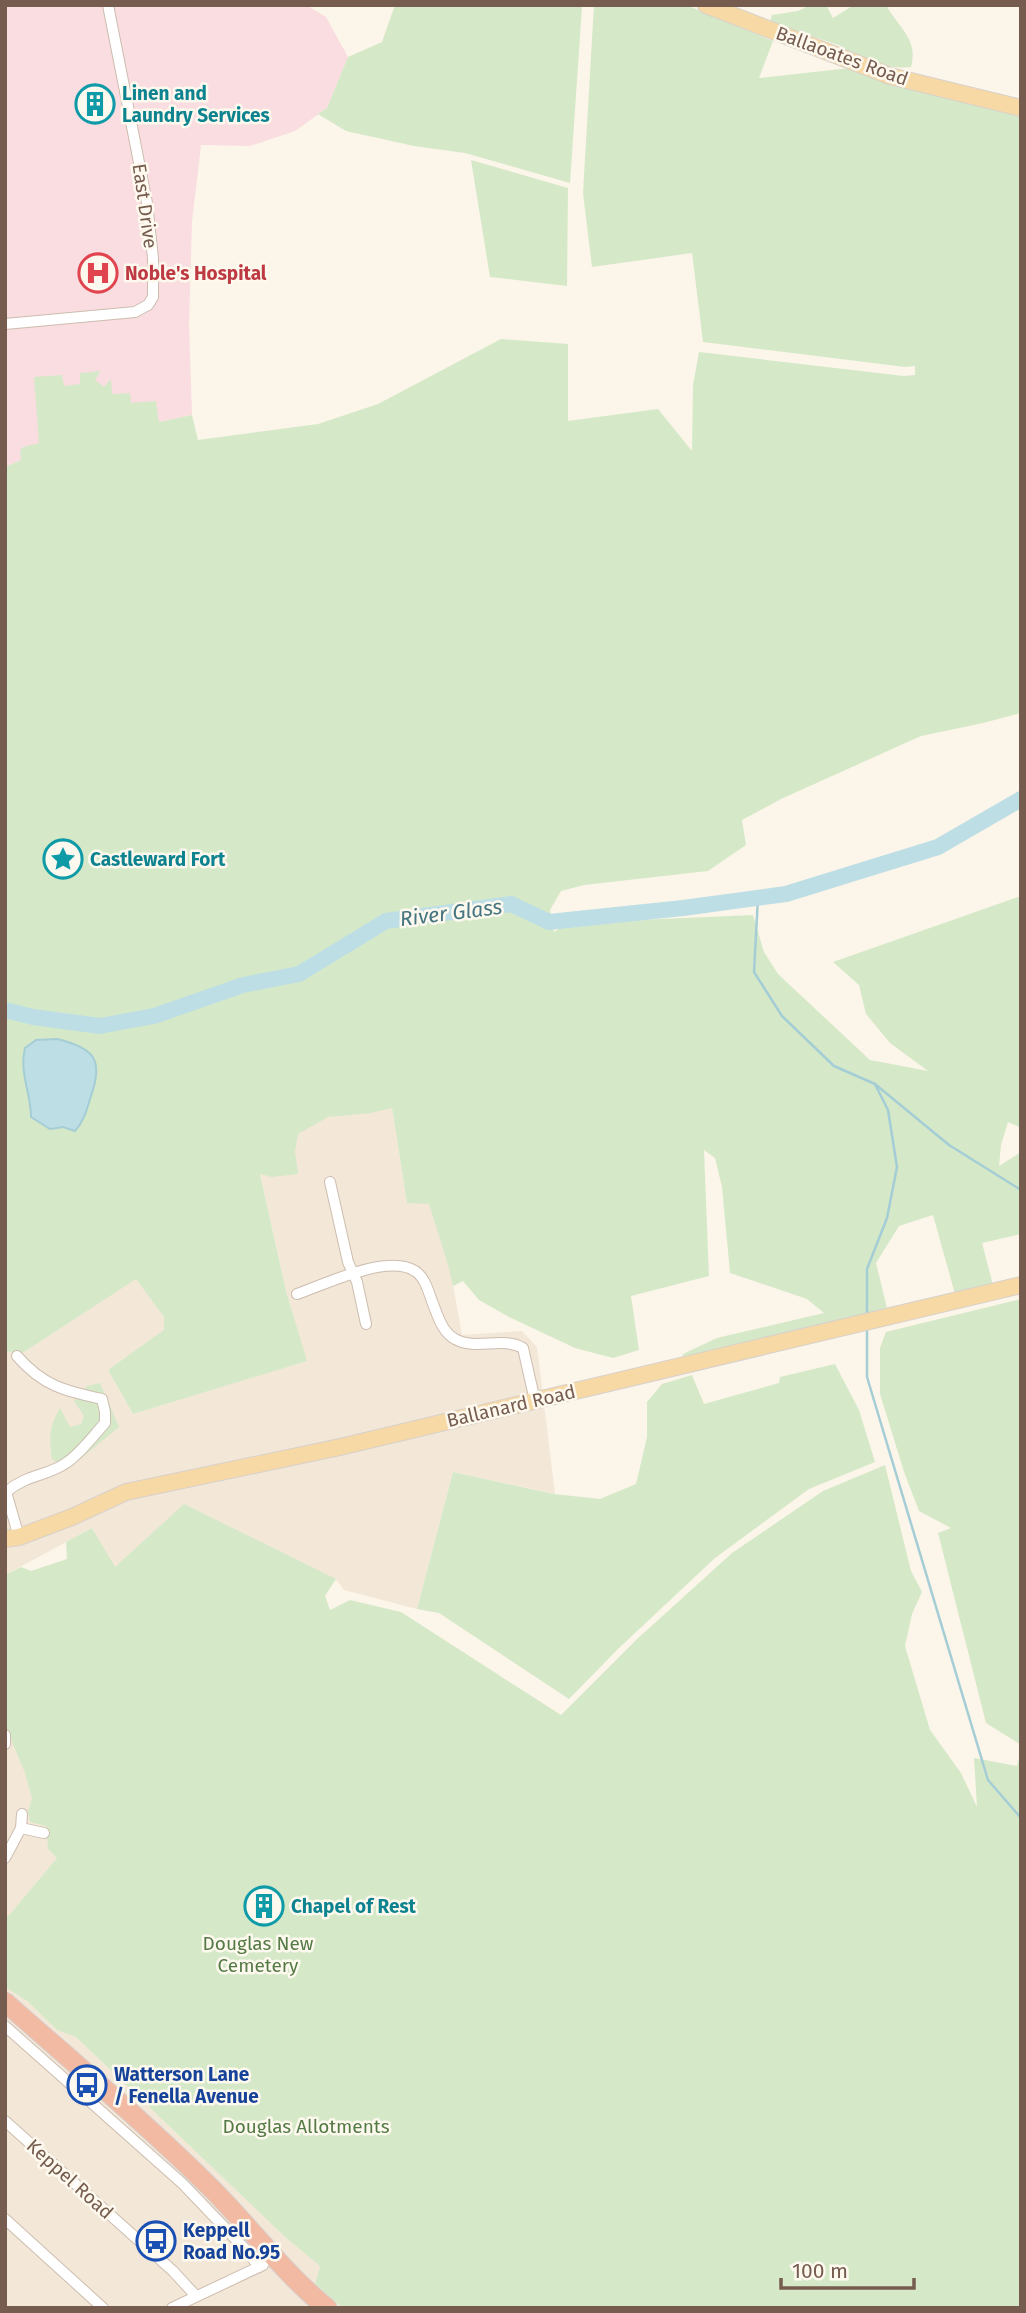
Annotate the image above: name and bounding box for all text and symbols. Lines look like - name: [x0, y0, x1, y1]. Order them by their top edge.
- street label: Ballaoates Road: [773, 21, 911, 91]
- place label: Linen and Laundry Services: [122, 82, 270, 127]
- building icon: Linen and Laundry Services: [74, 83, 116, 125]
- street label: East Drive: [128, 162, 162, 250]
- hospital icon: Noble's Hospital: [77, 252, 119, 294]
- place label: Noble's Hospital: [125, 262, 267, 285]
- place icon: Castleward Fort: [42, 838, 84, 880]
- place label: Castleward Fort: [90, 848, 226, 871]
- water label: River Glass: [398, 894, 504, 932]
- street label: Ballanard Road: [444, 1380, 578, 1432]
- building icon: Chapel of Rest: [243, 1885, 285, 1927]
- place label: Chapel of Rest: [291, 1895, 417, 1918]
- park label: Douglas New Cemetery: [203, 1932, 314, 1977]
- place label: Watterson Lane / Fenella Avenue: [114, 2063, 259, 2108]
- bus stop icon: Watterson Lane / Fenella Avenue: [66, 2064, 108, 2106]
- park label: Douglas Allotments: [222, 2115, 390, 2138]
- street label: Keppel Road: [22, 2134, 118, 2224]
- place label: Keppell Road No.95: [183, 2219, 280, 2264]
- bus stop icon: Keppell Road No.95: [135, 2220, 177, 2262]
- scale bar: [781, 2246, 914, 2290]
- text: 100 m: [792, 2258, 848, 2284]

